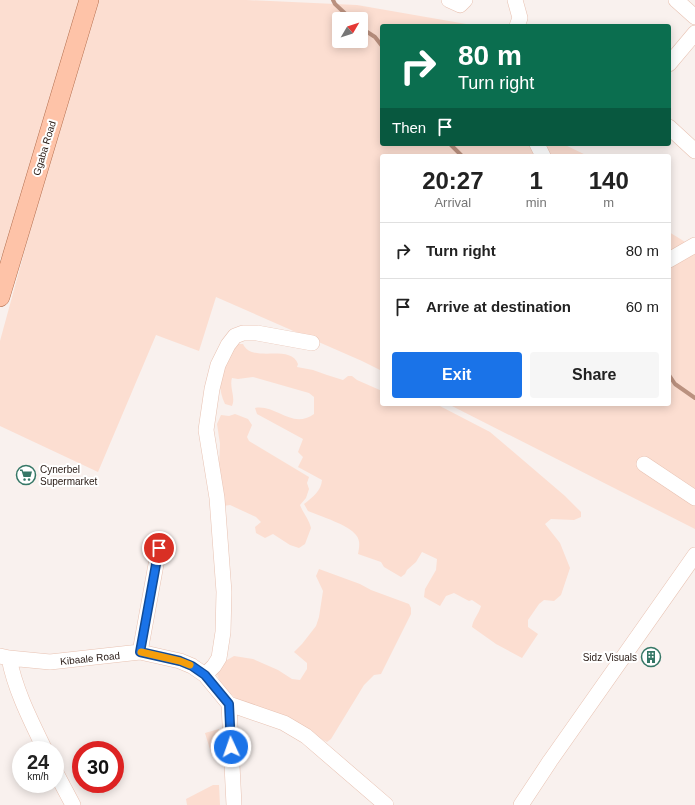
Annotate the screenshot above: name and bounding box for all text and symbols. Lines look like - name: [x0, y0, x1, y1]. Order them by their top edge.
- north arrow: [332, 12, 368, 48]
- map controls: [332, 12, 368, 48]
- icon: right: [392, 40, 444, 92]
- text: 80 m: [458, 40, 522, 71]
- text: Turn right: [458, 73, 534, 93]
- icon: arrive: [434, 116, 456, 138]
- street label: Ggaba Road: [31, 119, 58, 177]
- text: Then: [392, 119, 426, 136]
- text: 20:27: [422, 167, 484, 194]
- text: 1: [529, 167, 543, 194]
- text: 140: [589, 167, 629, 194]
- text: Arrival: [434, 195, 471, 210]
- text: min: [526, 195, 547, 210]
- text: m: [603, 195, 614, 210]
- icon: right: [392, 240, 414, 262]
- text: Turn right: [426, 242, 496, 259]
- text: 80 m: [626, 242, 659, 259]
- icon: arrive: [392, 296, 414, 318]
- text: Arrive at destination: [426, 298, 571, 315]
- text: 60 m: [626, 298, 659, 315]
- button: Exit: [392, 352, 522, 398]
- button: Share: [530, 352, 659, 398]
- supermarket icon: Cynerbel Supermarket: [15, 464, 37, 486]
- place label: Cynerbel Supermarket: [40, 464, 97, 487]
- pin: [142, 531, 176, 565]
- icon: arrive: [148, 537, 170, 559]
- building icon: Sidz Visuals: [640, 646, 662, 668]
- street label: Kibaale Road: [60, 650, 120, 667]
- place label: Sidz Visuals: [583, 652, 637, 663]
- position arrow: [210, 726, 252, 768]
- speed limit sign: 30: [72, 741, 124, 793]
- text: 24: [27, 751, 49, 773]
- text: km/h: [27, 771, 49, 782]

